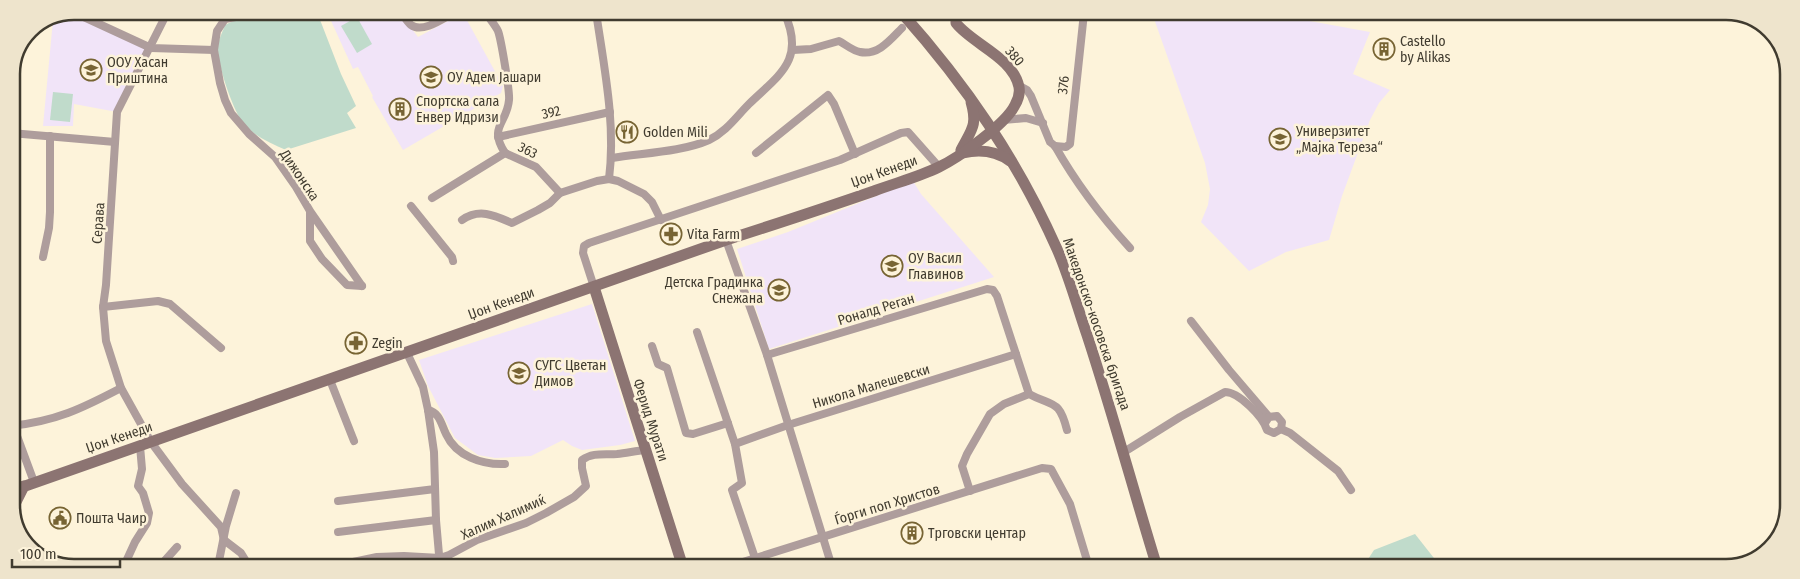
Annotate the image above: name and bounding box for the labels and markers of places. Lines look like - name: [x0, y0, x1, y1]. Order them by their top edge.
- place label: Castello by Alikas: [1400, 33, 1451, 66]
- building icon: Castello by Alikas: [1372, 37, 1396, 61]
- place label: ООУ Хасан Приштина: [107, 54, 168, 87]
- school or university icon: ООУ Хасан Приштина: [79, 58, 103, 82]
- school or university icon: ОУ Адем Јашари: [419, 65, 443, 89]
- place label: ОУ Адем Јашари: [447, 69, 541, 86]
- place label: Спортска сала Енвер Идризи: [416, 93, 500, 126]
- building icon: Спортска сала Енвер Идризи: [388, 97, 412, 121]
- restaurant icon: Golden Mili: [615, 120, 639, 144]
- place label: Универзитет „Мајка Тереза“: [1295, 123, 1383, 156]
- place label: Golden Mili: [643, 124, 708, 141]
- school or university icon: Универзитет „Мајка Тереза“: [1268, 127, 1292, 151]
- pharmacy icon: Vita Farm: [659, 222, 683, 246]
- place label: Vita Farm: [687, 226, 740, 243]
- place label: ОУ Васил Главинов: [908, 250, 964, 283]
- school or university icon: ОУ Васил Главинов: [880, 254, 904, 278]
- place label: Детска Градинка Снежана: [664, 274, 763, 307]
- school or university icon: Детска Градинка Снежана: [767, 278, 791, 302]
- pharmacy icon: Zegin: [344, 331, 368, 355]
- place label: Zegin: [372, 335, 403, 352]
- place label: СУГС Цветан Димов: [534, 357, 606, 390]
- school or university icon: СУГС Цветан Димов: [507, 361, 531, 385]
- public building icon: Пошта Чаир: [48, 506, 72, 530]
- place label: Пошта Чаир: [76, 510, 147, 527]
- building icon: Трговски центар: [900, 521, 924, 545]
- place label: Трговски центар: [928, 525, 1026, 542]

